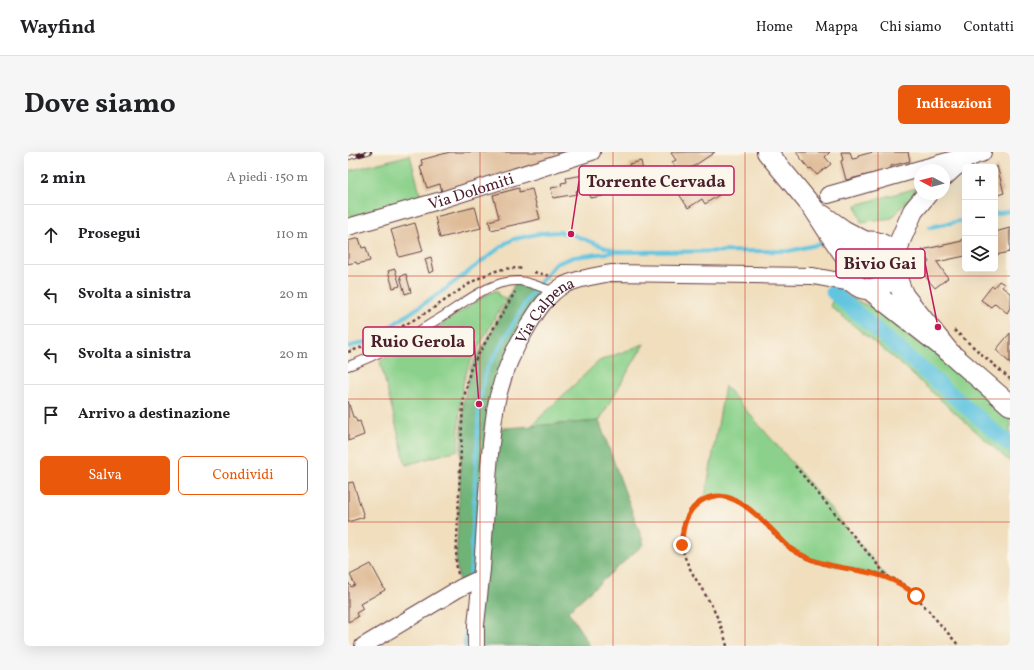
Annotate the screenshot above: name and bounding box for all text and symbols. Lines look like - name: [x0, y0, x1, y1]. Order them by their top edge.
- text: Wayfind: [20, 15, 95, 41]
- text: Home: [756, 18, 793, 37]
- text: Mappa: [815, 18, 858, 37]
- text: Chi siamo: [880, 18, 941, 37]
- text: Contatti: [963, 18, 1014, 37]
- text: Dove siamo: [24, 85, 176, 124]
- button: Indicazioni: [898, 85, 1010, 124]
- north arrow: [914, 164, 950, 200]
- map controls: [962, 164, 998, 272]
- button: +: [962, 164, 998, 200]
- callout: Torrente Cervada: [579, 166, 734, 195]
- text: 2 min: [40, 167, 86, 190]
- street label: Via Dolomiti: [426, 168, 517, 216]
- text: A piedi · 150 m: [227, 169, 308, 187]
- text: Torrente Cervada: [586, 171, 726, 194]
- button: −: [962, 200, 998, 236]
- icon: ahead: [40, 224, 62, 246]
- text: Prosegui: [78, 224, 141, 245]
- text: 110 m: [276, 226, 308, 244]
- button: layers: [962, 236, 998, 272]
- callout: Bivio Gai: [836, 249, 925, 278]
- text: Bivio Gai: [843, 253, 917, 276]
- street label: Via Calpena: [511, 273, 578, 348]
- icon: left: [40, 284, 62, 306]
- text: Svolta a sinistra: [78, 284, 191, 305]
- text: 20 m: [279, 286, 308, 304]
- callout: Ruio Gerola: [363, 327, 474, 356]
- text: Ruio Gerola: [371, 331, 465, 354]
- icon: left: [40, 344, 62, 366]
- text: Svolta a sinistra: [78, 344, 191, 365]
- text: 20 m: [279, 346, 308, 364]
- icon: arrive: [40, 404, 62, 426]
- text: Arrivo a destinazione: [78, 404, 230, 425]
- button: Salva: [40, 456, 170, 495]
- button: Condividi: [178, 456, 308, 495]
- route end: [673, 536, 691, 554]
- route start: [907, 587, 925, 605]

